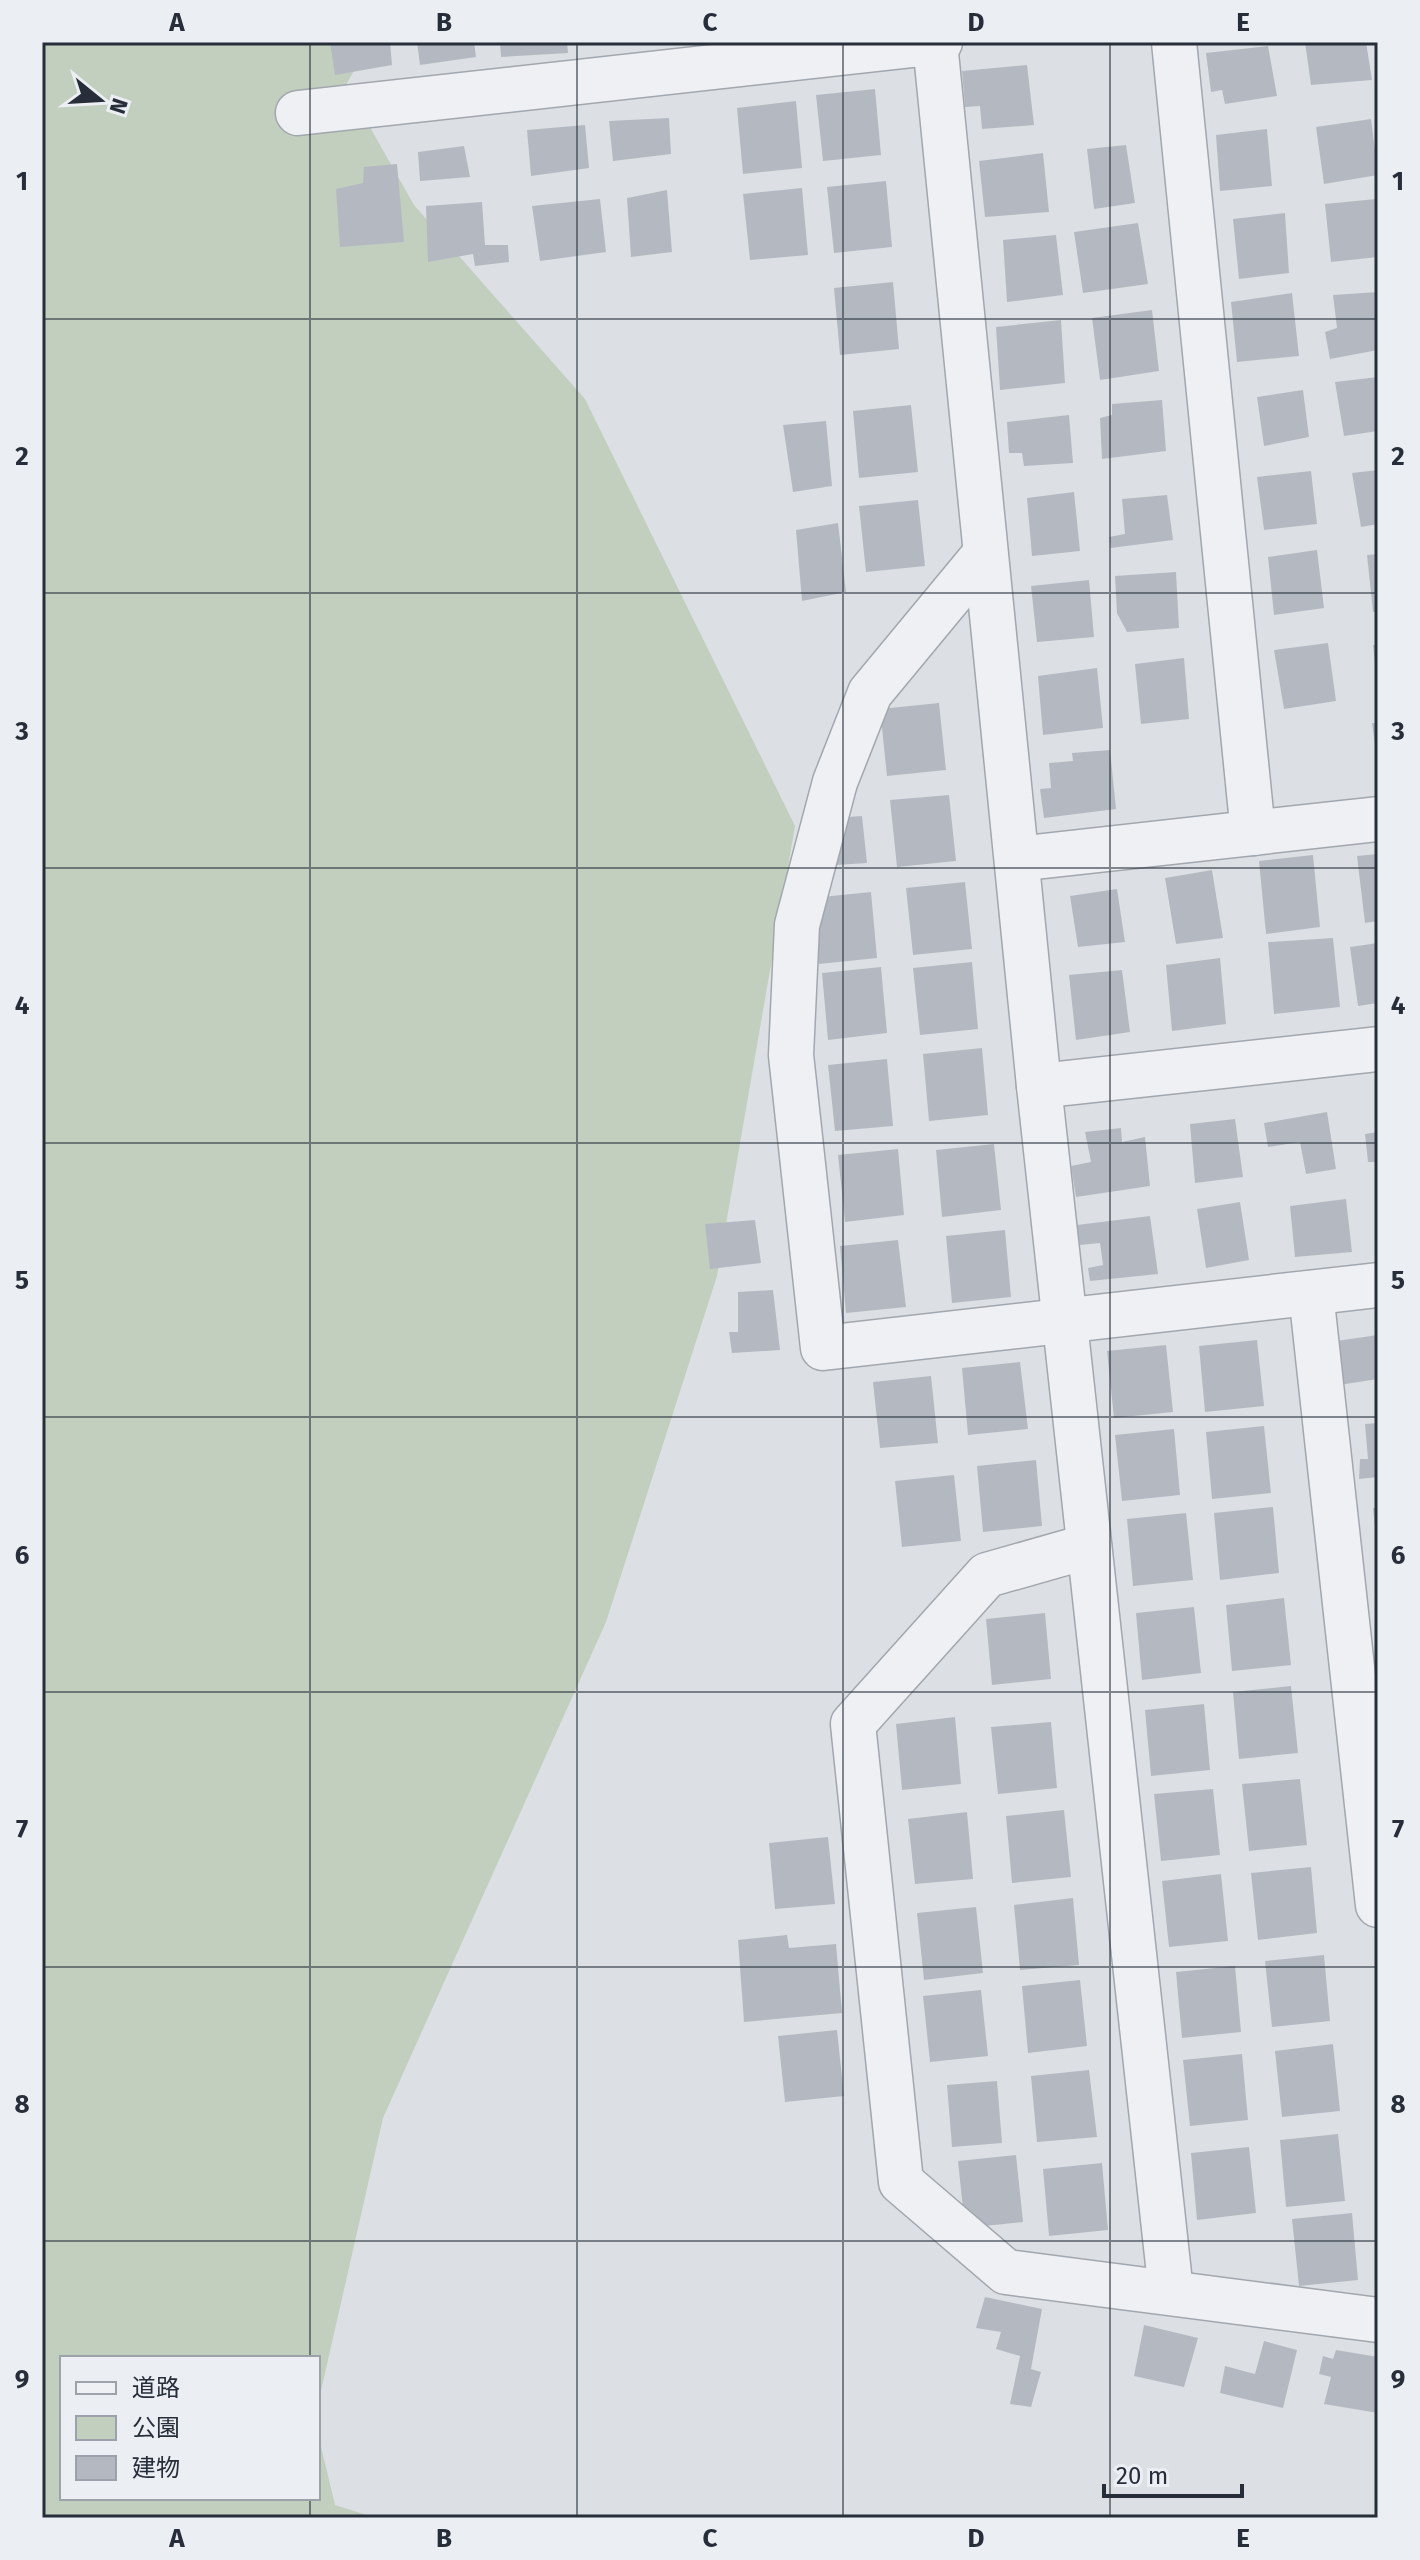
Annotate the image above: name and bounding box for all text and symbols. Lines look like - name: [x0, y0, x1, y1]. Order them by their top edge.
- text: A: [168, 7, 185, 38]
- text: B: [436, 7, 452, 38]
- text: C: [703, 7, 718, 38]
- text: D: [968, 7, 985, 38]
- text: E: [1236, 7, 1250, 38]
- north arrow: [60, 60, 140, 140]
- text: N: [103, 95, 134, 117]
- text: 1: [16, 166, 28, 197]
- text: 1: [1392, 166, 1404, 197]
- text: 2: [15, 441, 29, 472]
- text: 2: [1391, 441, 1405, 472]
- text: 3: [14, 716, 29, 747]
- text: 3: [1390, 716, 1405, 747]
- text: 4: [15, 990, 30, 1021]
- text: 4: [1391, 990, 1406, 1021]
- text: 5: [15, 1265, 29, 1296]
- text: 5: [1391, 1265, 1405, 1296]
- text: 6: [15, 1540, 30, 1571]
- text: 6: [1391, 1540, 1406, 1571]
- text: 7: [16, 1814, 28, 1845]
- text: 7: [1392, 1814, 1404, 1845]
- text: 8: [14, 2089, 30, 2120]
- text: 8: [1390, 2089, 1406, 2120]
- legend: [60, 2356, 320, 2500]
- text: 9: [15, 2364, 29, 2395]
- text: 9: [1391, 2364, 1405, 2395]
- text: 道路: [132, 2374, 180, 2402]
- text: 公園: [132, 2414, 180, 2442]
- scale bar: [1104, 2448, 1242, 2498]
- text: 建物: [132, 2454, 180, 2482]
- text: 20 m: [1116, 2462, 1168, 2490]
- text: A: [168, 2523, 185, 2554]
- text: B: [436, 2523, 452, 2554]
- text: C: [703, 2523, 718, 2554]
- text: D: [968, 2523, 985, 2554]
- text: E: [1236, 2523, 1250, 2554]

